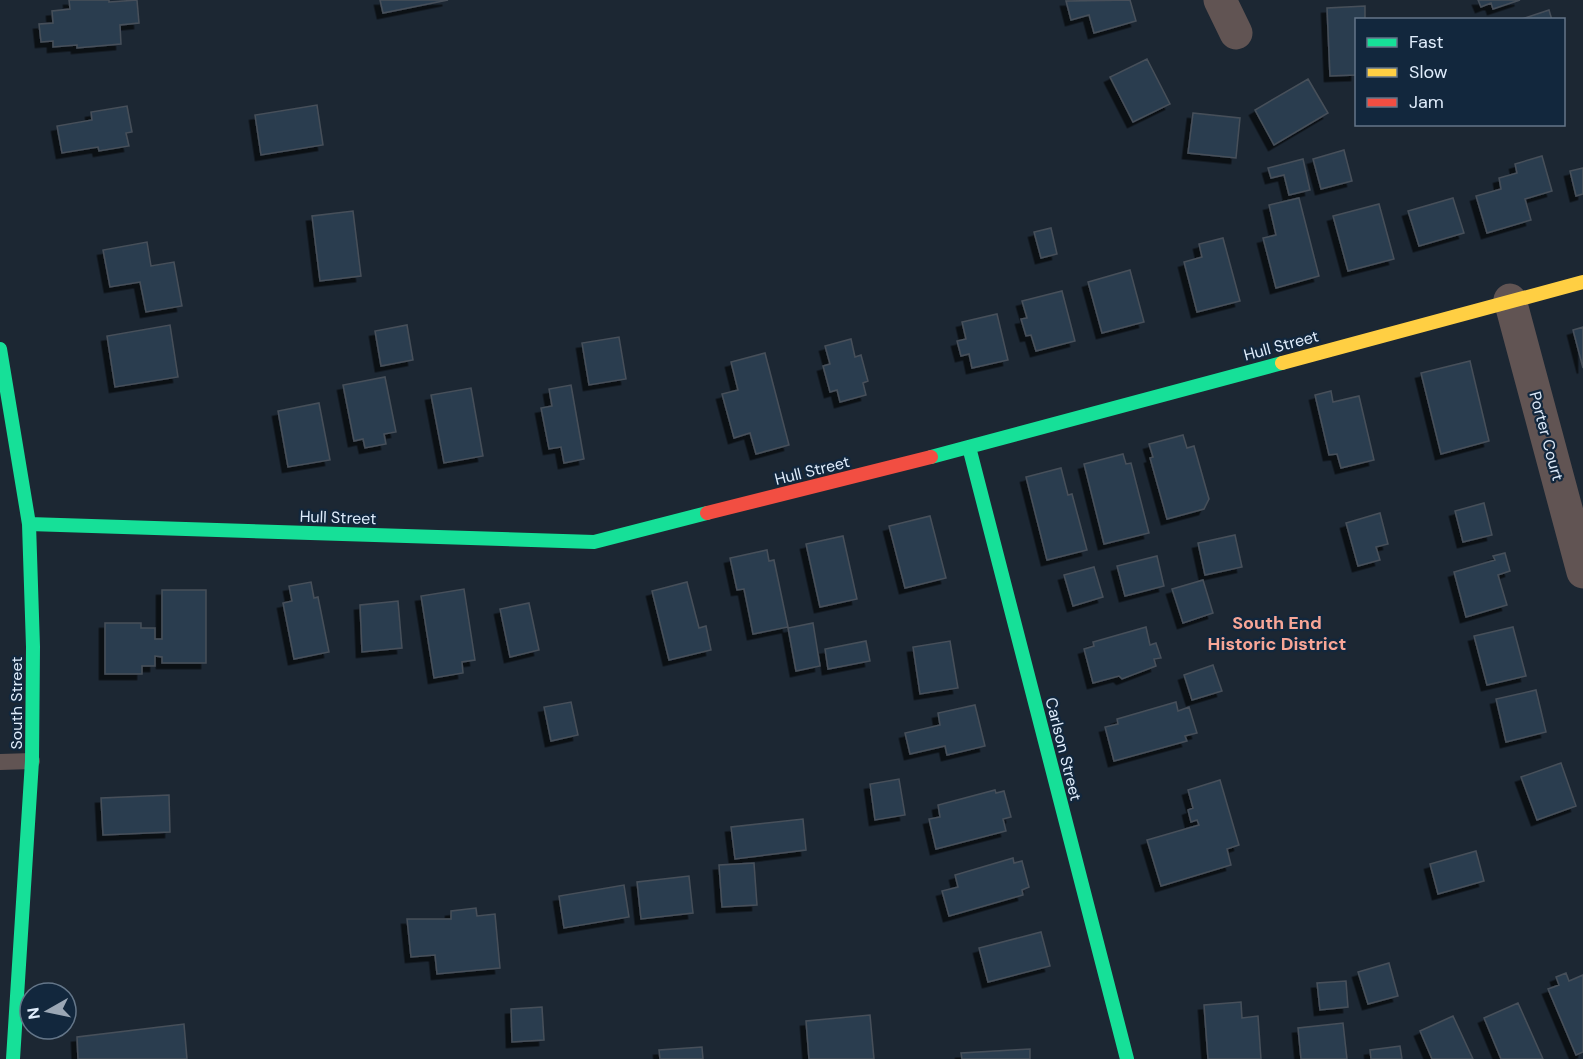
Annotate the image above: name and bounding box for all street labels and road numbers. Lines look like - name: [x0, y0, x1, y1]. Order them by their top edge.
- street label: Hull Street: [1241, 325, 1321, 366]
- street label: Porter Court: [1524, 389, 1569, 483]
- street label: Hull Street: [772, 451, 852, 490]
- street label: Hull Street: [299, 506, 377, 529]
- street label: South Street: [6, 656, 27, 750]
- street label: Carlson Street: [1041, 695, 1087, 803]

